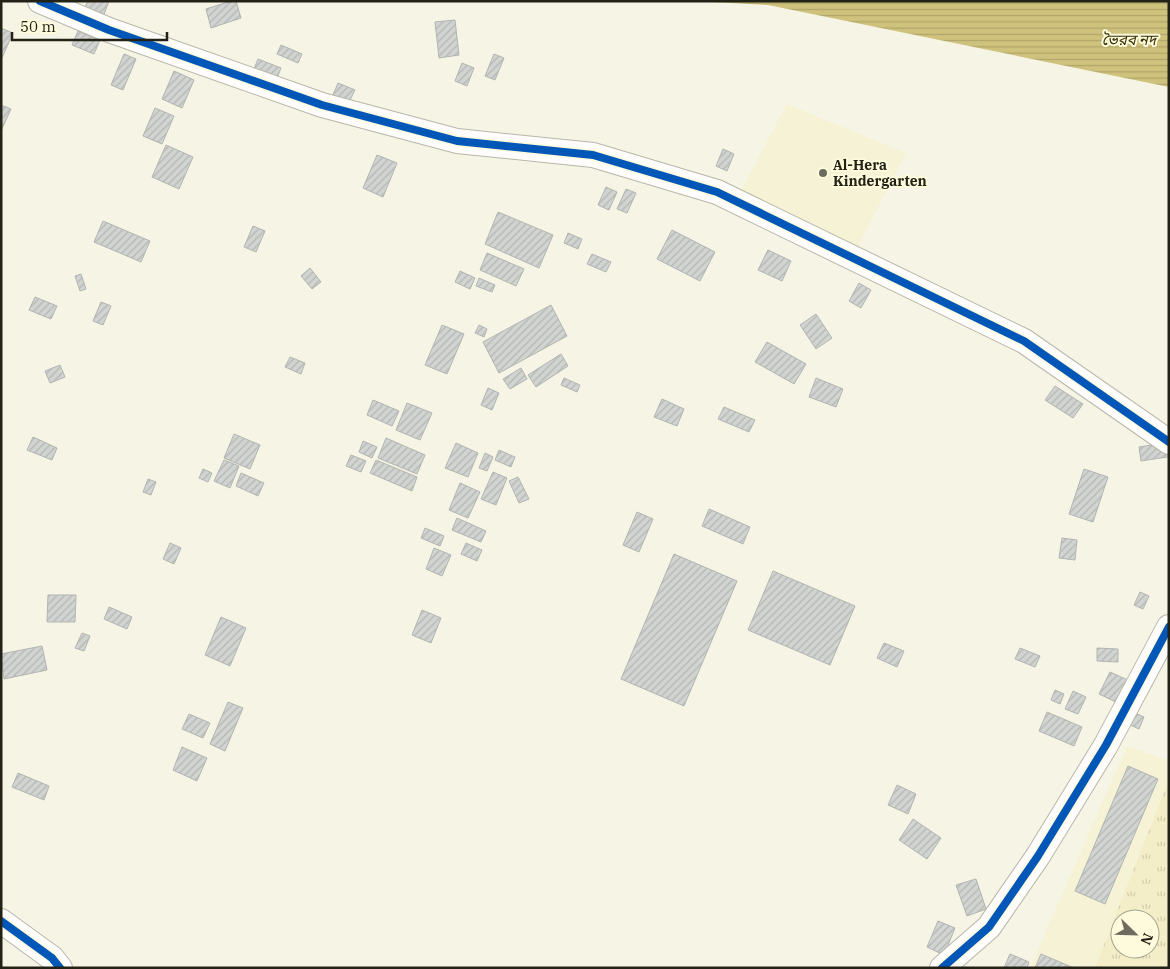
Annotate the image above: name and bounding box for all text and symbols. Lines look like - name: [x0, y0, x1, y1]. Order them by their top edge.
- scale bar: [12, 10, 168, 42]
- text: 50 m: [20, 17, 56, 36]
- water label: ভৈরব নদ: [1102, 30, 1159, 49]
- place label: Al-Hera Kindergarten: [833, 156, 927, 190]
- marker: Al-Hera Kindergarten: [817, 167, 829, 179]
- north arrow: [1110, 909, 1160, 959]
- text: N: [1137, 930, 1157, 948]

